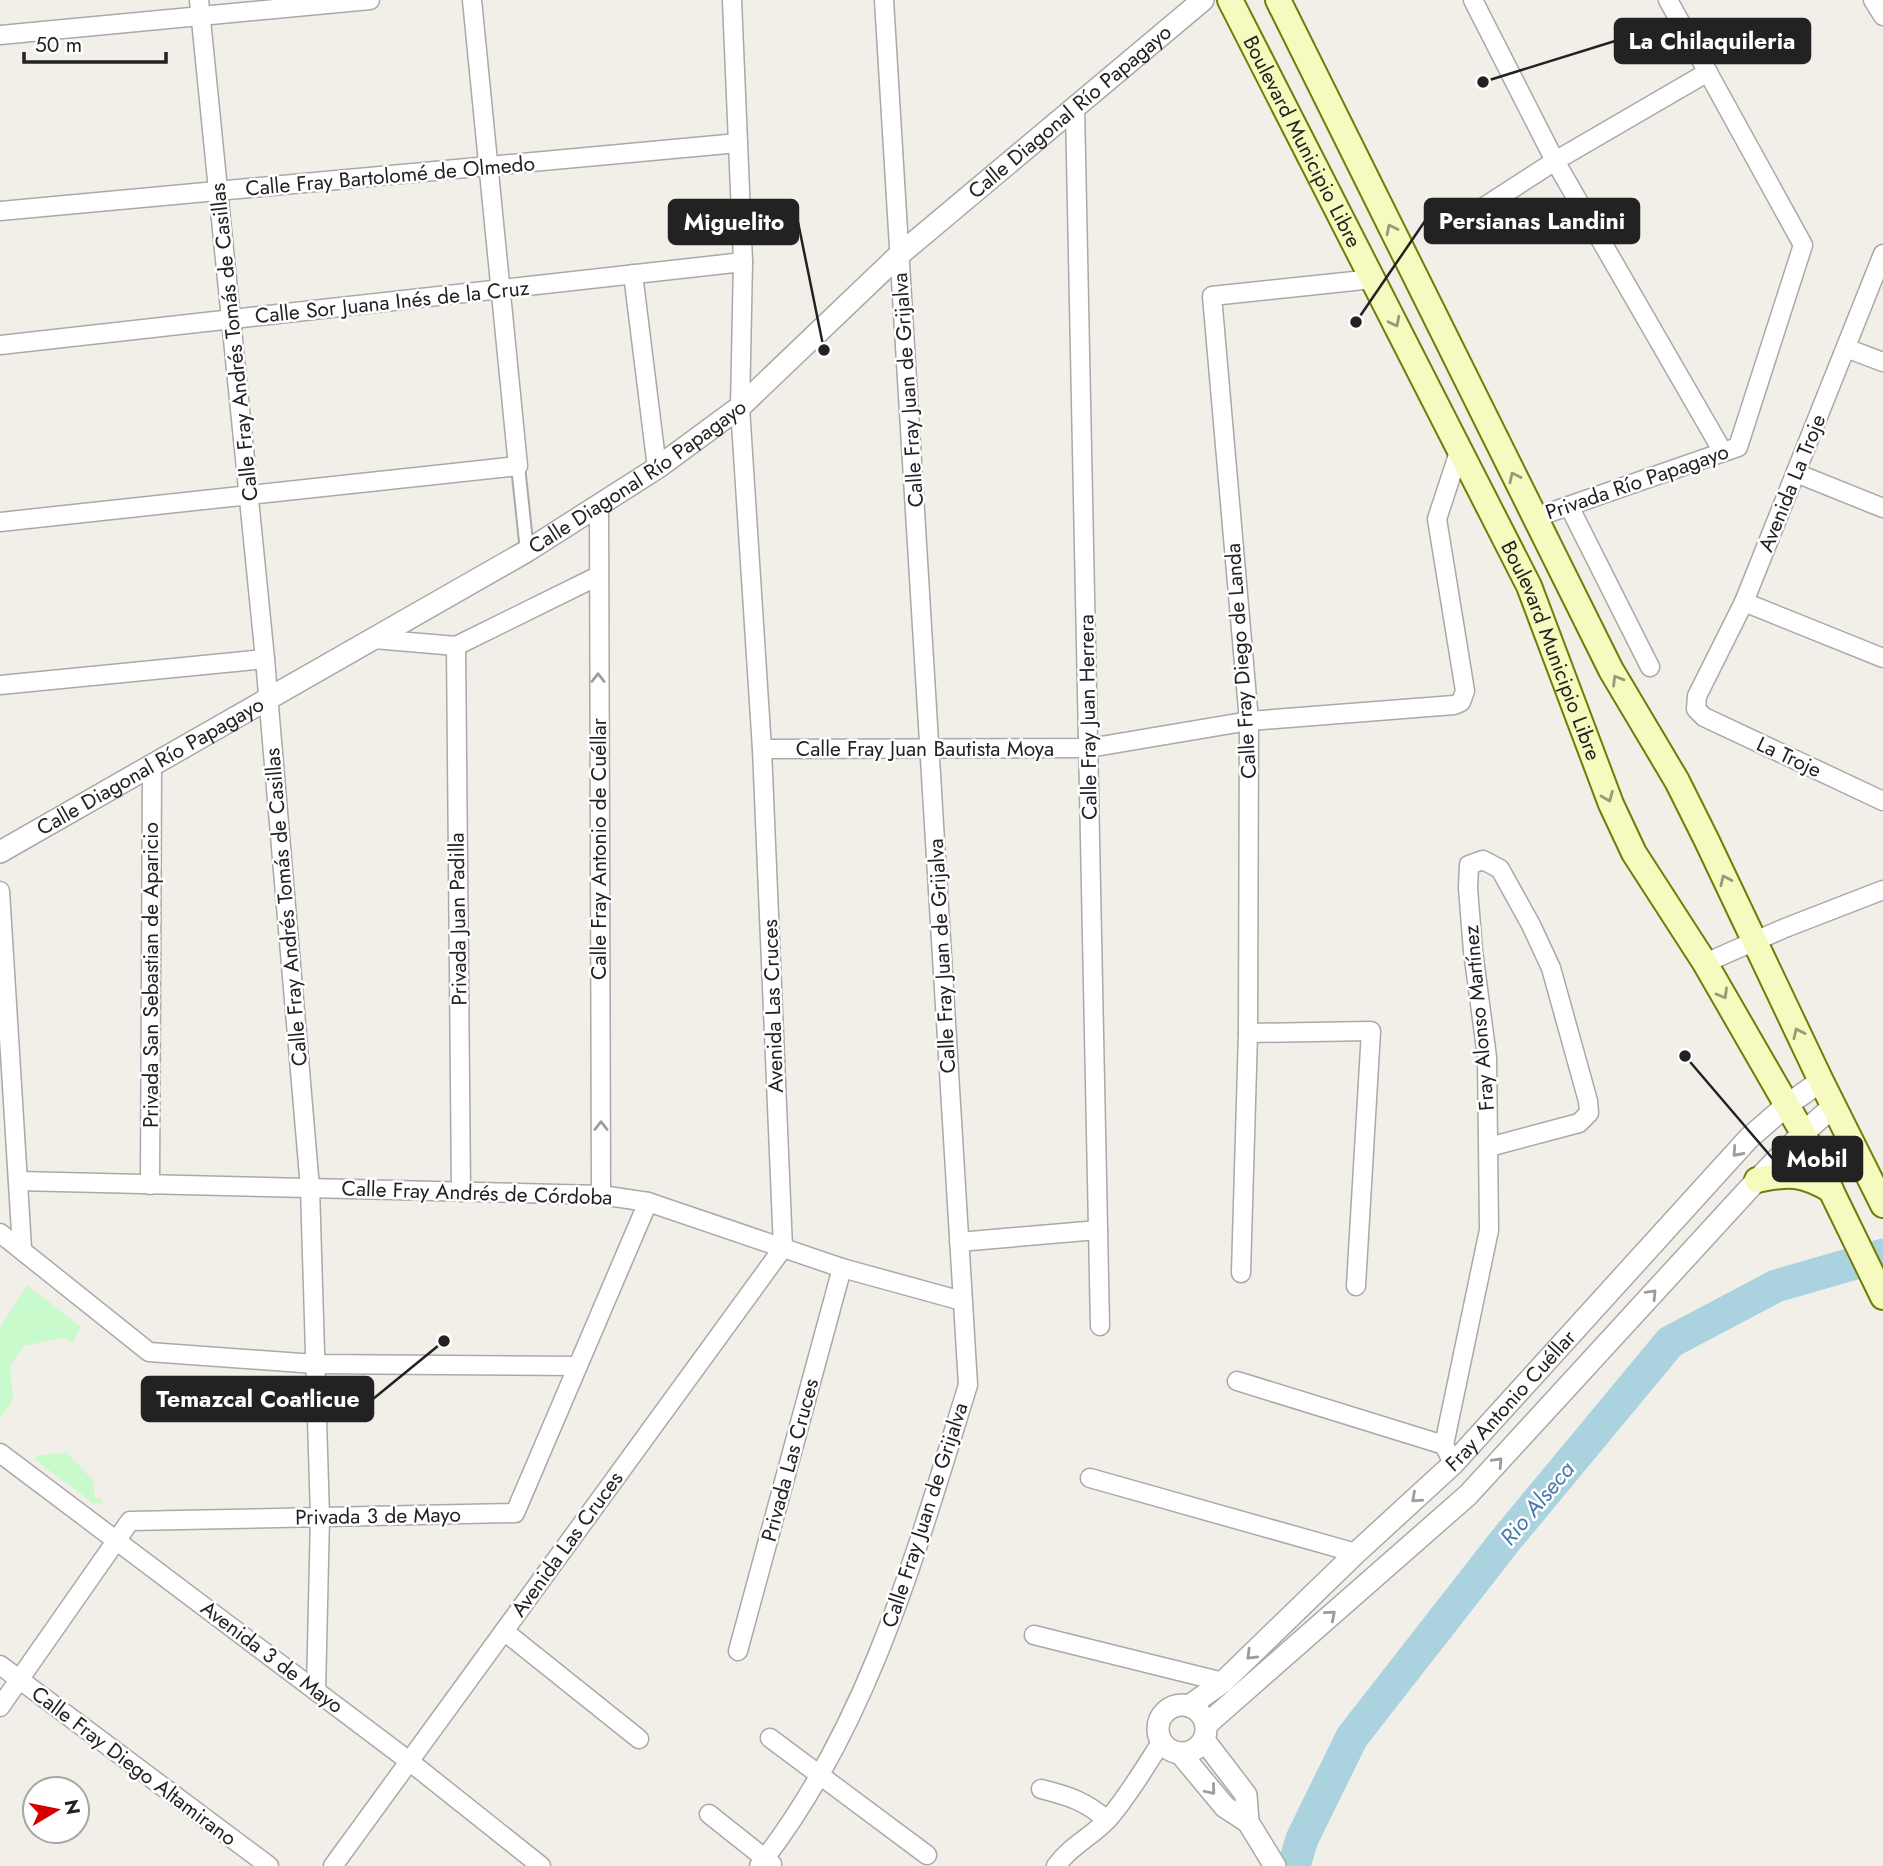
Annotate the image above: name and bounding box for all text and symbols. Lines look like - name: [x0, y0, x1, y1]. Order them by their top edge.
- street label: Calle Diagonal Río Papagayo: [962, 18, 1178, 206]
- callout: La Chilaquileria: [1615, 19, 1810, 63]
- scale bar: [24, 21, 166, 65]
- text: La Chilaquileria: [1629, 24, 1795, 58]
- text: 50 m: [35, 30, 82, 60]
- street label: Boulevard Municipio Libre: [1236, 30, 1369, 253]
- street label: Calle Fray Bartolomé de Olmedo: [244, 148, 536, 204]
- street label: Calle Fray Andrés Tomás de Casillas: [202, 182, 266, 502]
- callout: Persianas Landini: [1425, 199, 1639, 243]
- callout: Miguelito: [669, 200, 798, 244]
- text: Persianas Landini: [1439, 204, 1625, 238]
- text: Miguelito: [684, 205, 784, 239]
- one-way arrow: [1385, 224, 1399, 236]
- street label: Calle Fray Juan de Grijalva: [885, 272, 931, 508]
- street label: Calle Sor Juana Inés de la Cruz: [253, 273, 531, 331]
- one-way arrow: [1387, 315, 1401, 327]
- street label: Calle Diagonal Río Papagayo: [523, 392, 753, 561]
- street label: Avenida La Troje: [1751, 410, 1833, 556]
- street label: Privada Río Papagayo: [1541, 437, 1733, 527]
- one-way arrow: [1509, 472, 1523, 484]
- street label: Boulevard Municipio Libre: [1493, 535, 1608, 765]
- street label: Calle Fray Diego de Landa: [1218, 542, 1264, 780]
- street label: Calle Fray Juan Herrera: [1071, 614, 1105, 820]
- one-way arrow: [591, 673, 606, 684]
- one-way arrow: [1612, 674, 1625, 687]
- street label: Calle Diagonal Río Papagayo: [31, 689, 269, 843]
- street label: Calle Fray Antonio de Cuéllar: [584, 717, 614, 980]
- street label: La Troje: [1752, 729, 1826, 785]
- street label: Calle Fray Juan Bautista Moya: [796, 734, 1054, 764]
- street label: Calle Fray Andrés Tomás de Casillas: [257, 747, 315, 1067]
- one-way arrow: [1600, 791, 1614, 803]
- street label: Privada San Sebastian de Aparicio: [136, 822, 166, 1128]
- street label: Privada Juan Padilla: [441, 832, 475, 1006]
- street label: Calle Fray Juan de Grijalva: [921, 838, 963, 1074]
- one-way arrow: [1719, 875, 1733, 887]
- street label: Avenida Las Cruces: [755, 919, 791, 1093]
- street label: Fray Alonso Martínez: [1456, 924, 1502, 1112]
- one-way arrow: [1714, 986, 1727, 999]
- one-way arrow: [1792, 1028, 1806, 1040]
- one-way arrow: [593, 1121, 608, 1132]
- callout: Mobil: [1773, 1137, 1862, 1181]
- text: Mobil: [1787, 1142, 1847, 1176]
- one-way arrow: [1733, 1144, 1745, 1157]
- street label: Calle Fray Andrés de Córdoba: [341, 1173, 613, 1213]
- one-way arrow: [1644, 1289, 1656, 1302]
- street label: Fray Antonio Cuéllar: [1439, 1323, 1583, 1479]
- street label: Privada Las Cruces: [754, 1375, 826, 1545]
- callout: Temazcal Coatlicue: [142, 1377, 373, 1421]
- text: Temazcal Coatlicue: [156, 1382, 360, 1416]
- street label: Calle Fray Juan de Grijalva: [874, 1399, 976, 1631]
- water label: Rio Alseca: [1491, 1453, 1583, 1553]
- one-way arrow: [1490, 1457, 1502, 1470]
- street label: Avenida Las Cruces: [504, 1465, 630, 1623]
- one-way arrow: [1411, 1490, 1424, 1502]
- street label: Privada 3 de Mayo: [295, 1500, 461, 1532]
- street label: Avenida 3 de Mayo: [194, 1593, 350, 1721]
- one-way arrow: [1323, 1611, 1336, 1624]
- one-way arrow: [1246, 1646, 1259, 1659]
- street label: Calle Fray Diego Altamirano: [25, 1679, 243, 1853]
- north arrow: [21, 1775, 91, 1845]
- one-way arrow: [1203, 1782, 1215, 1795]
- text: N: [58, 1797, 87, 1817]

